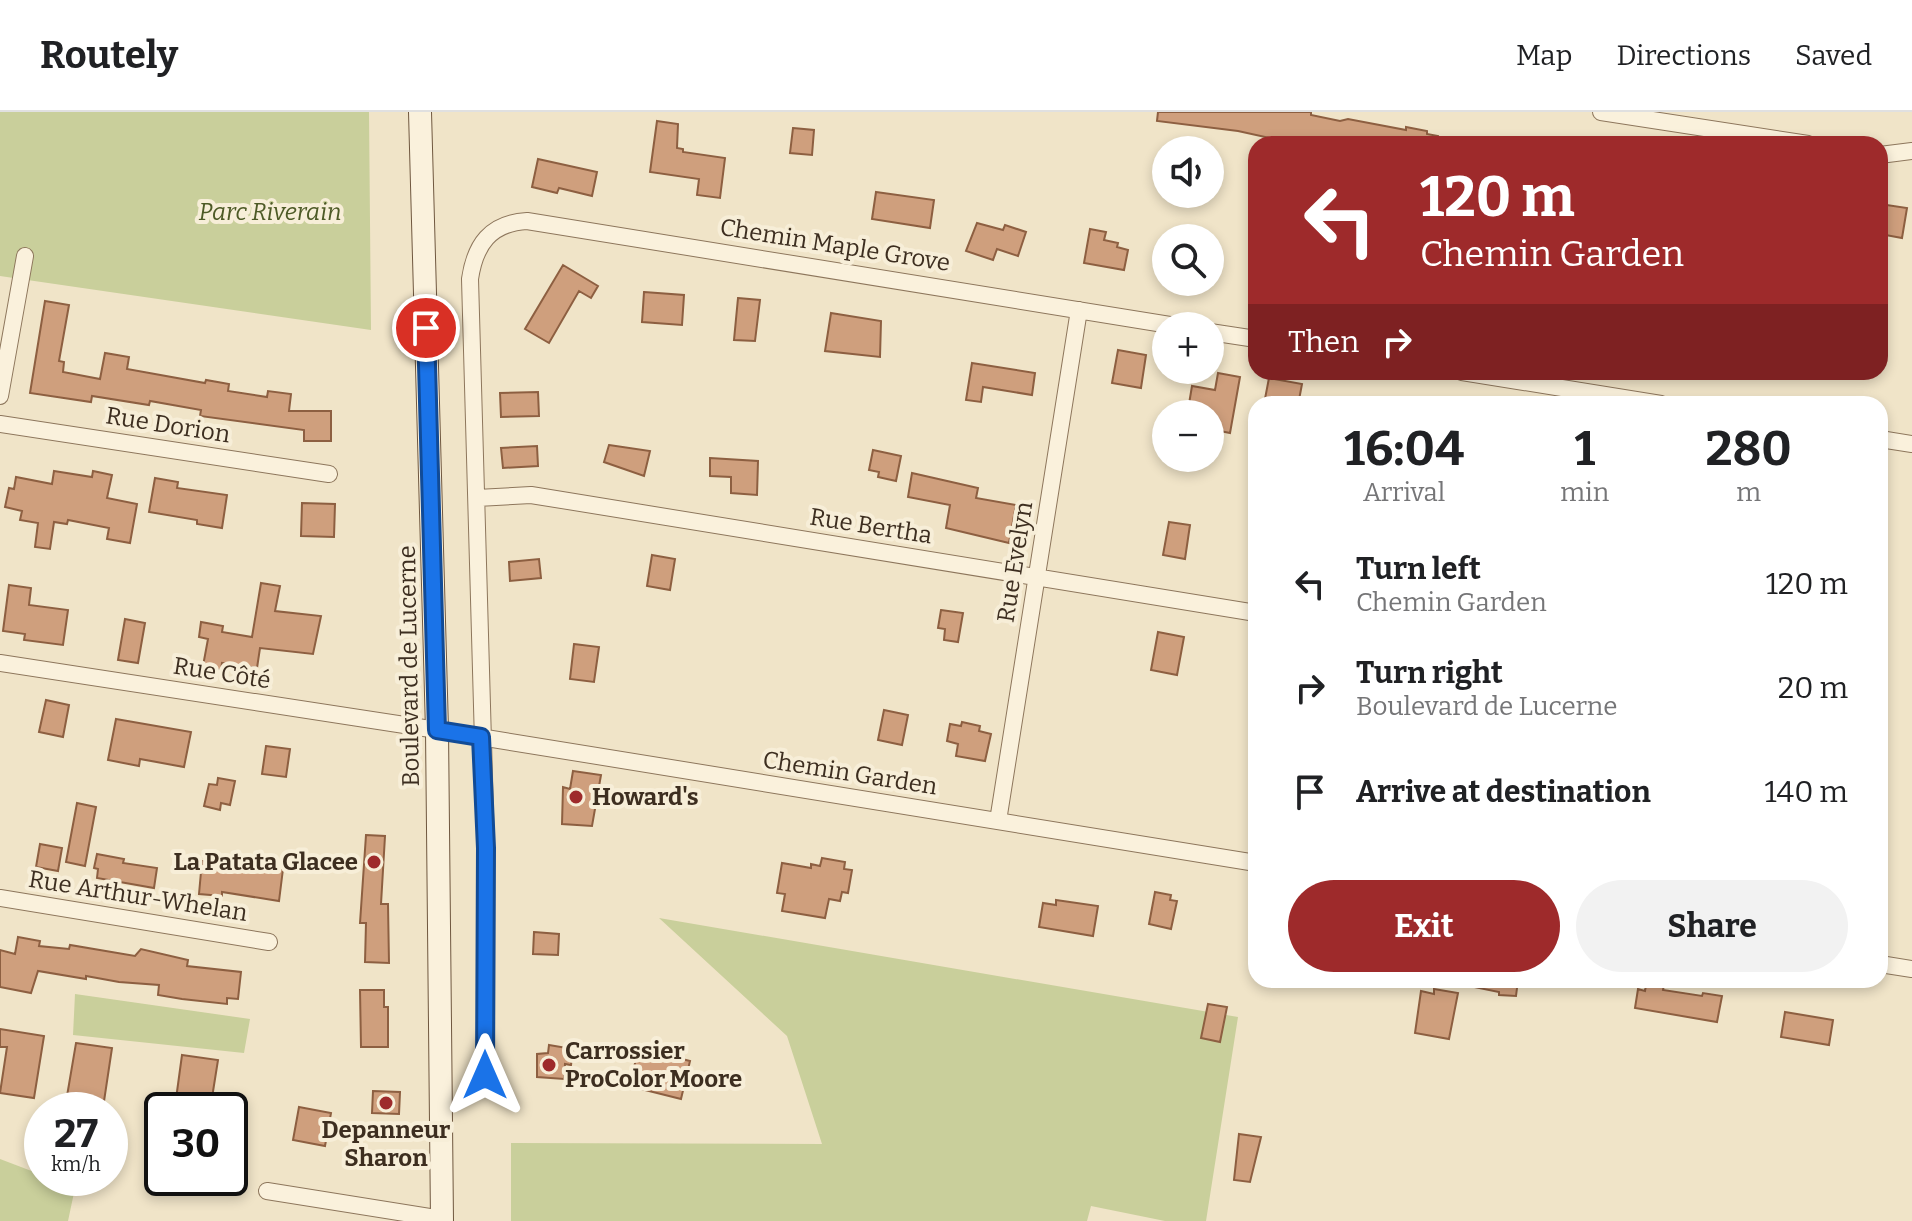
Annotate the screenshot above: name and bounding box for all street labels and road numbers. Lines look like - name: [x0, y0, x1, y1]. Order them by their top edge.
- street label: Chemin Maple Grove: [718, 213, 952, 277]
- street label: Rue Dorion: [104, 401, 232, 449]
- street label: Rue Evelyn: [992, 500, 1038, 624]
- street label: Rue Bertha: [808, 503, 934, 549]
- street label: Boulevard de Lucerne: [393, 545, 425, 787]
- street label: Rue Côté: [171, 651, 273, 695]
- street label: Chemin Garden: [761, 745, 939, 801]
- street label: Rue Arthur-Whelan: [27, 865, 249, 927]

